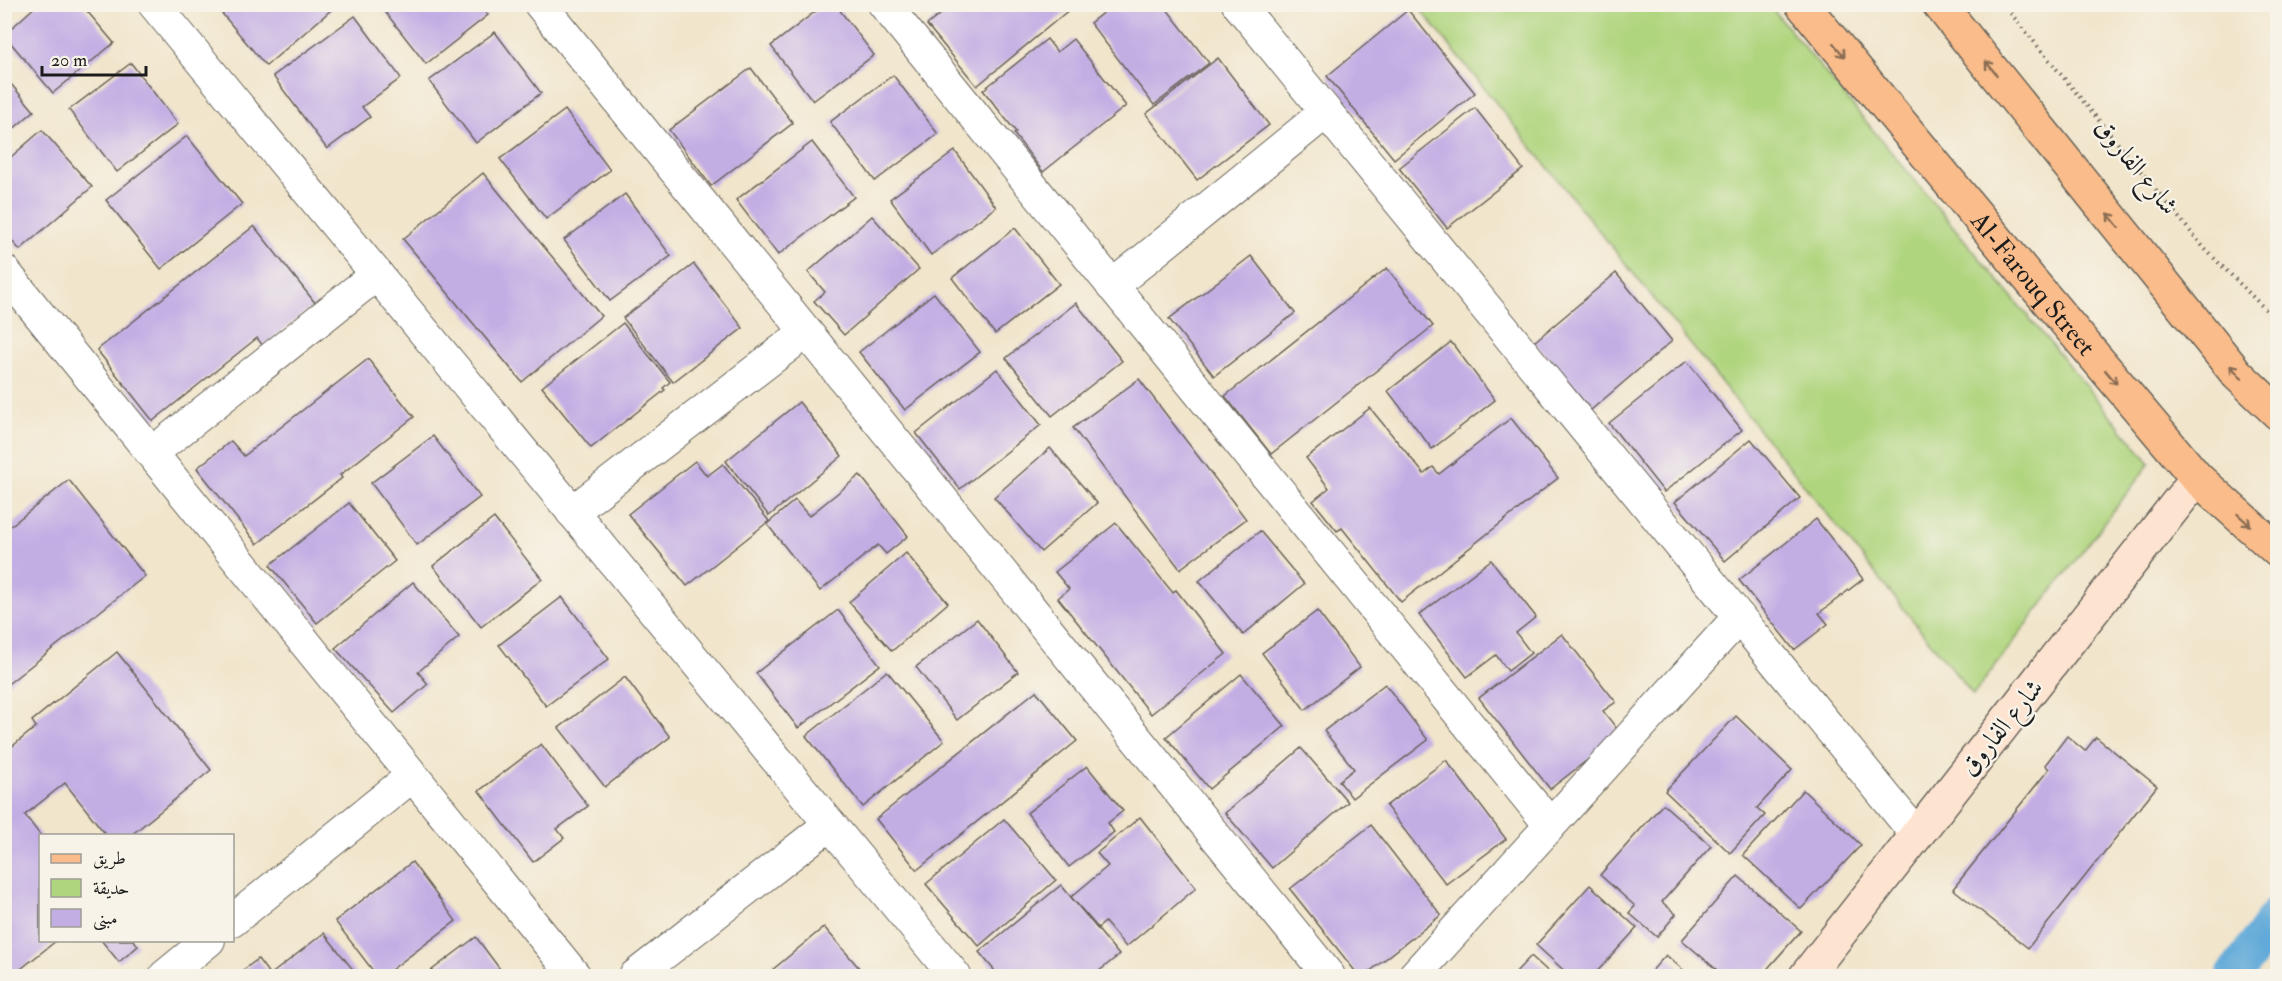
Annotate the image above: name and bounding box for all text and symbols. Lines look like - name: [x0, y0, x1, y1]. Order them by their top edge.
- scale bar: [42, 39, 146, 77]
- one-way arrow: [1832, 42, 1846, 57]
- text: 20 m: [51, 49, 87, 72]
- one-way arrow: [1984, 60, 1997, 76]
- street label: شارع الفاروق: [2084, 112, 2185, 225]
- street label: Al-Farouq Street: [1963, 205, 2102, 363]
- one-way arrow: [2106, 213, 2120, 228]
- one-way arrow: [2229, 364, 2243, 379]
- one-way arrow: [2104, 369, 2118, 384]
- one-way arrow: [2236, 513, 2251, 527]
- street label: شارع الفاروق: [1953, 673, 2054, 786]
- legend: [39, 834, 234, 942]
- text: طريق: [93, 847, 126, 870]
- text: حديقة: [93, 877, 129, 900]
- text: مبنى: [93, 907, 118, 931]

